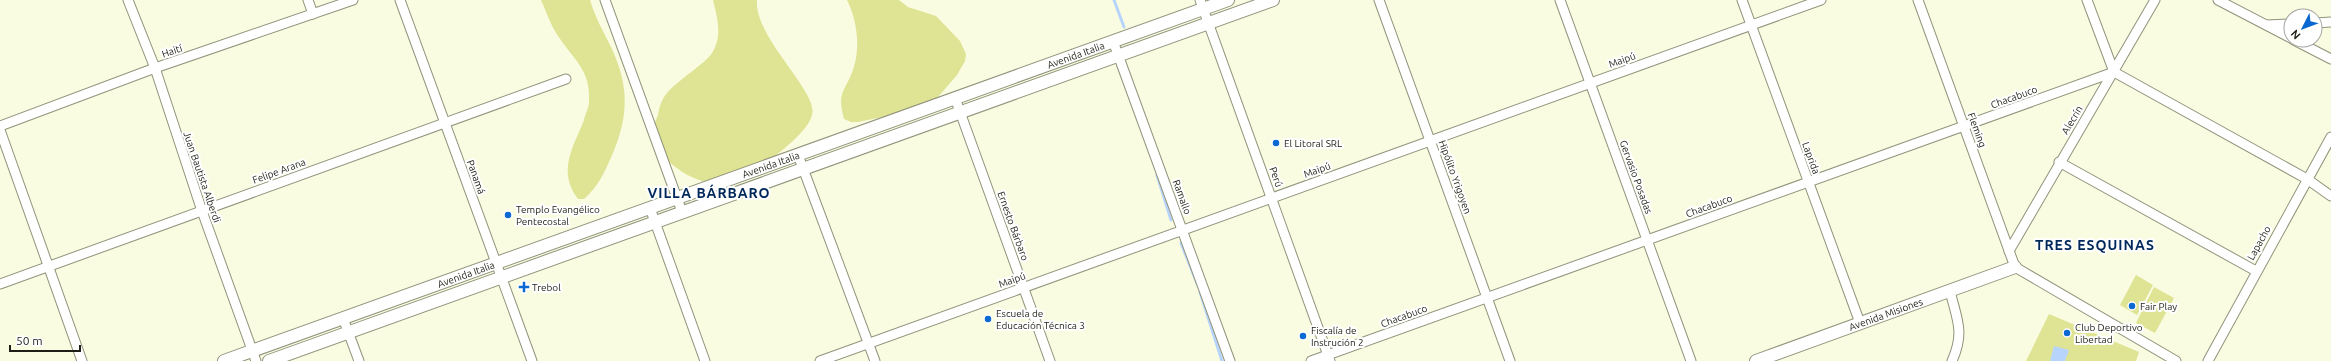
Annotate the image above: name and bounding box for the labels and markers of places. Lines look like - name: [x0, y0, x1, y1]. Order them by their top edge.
- marker: El Litoral SRL: [1271, 138, 1281, 148]
- place label: El Litoral SRL: [1284, 138, 1342, 149]
- place label: Templo Evangélico Pentecostal: [516, 204, 600, 227]
- marker: Templo Evangélico Pentecostal: [503, 210, 513, 220]
- marker: Trebol: [519, 282, 529, 292]
- place label: Trebol: [532, 282, 561, 293]
- marker: Fair Play: [2127, 301, 2137, 311]
- place label: Fair Play: [2140, 301, 2177, 312]
- place label: Escuela de Educación Técnica 3: [996, 308, 1085, 331]
- marker: Escuela de Educación Técnica 3: [983, 314, 993, 324]
- place label: Club Deportivo Libertad: [2075, 322, 2143, 345]
- place label: Fiscalía de Instrución 2: [1311, 325, 1364, 348]
- marker: Club Deportivo Libertad: [2062, 328, 2072, 338]
- marker: Fiscalía de Instrución 2: [1298, 331, 1308, 341]

